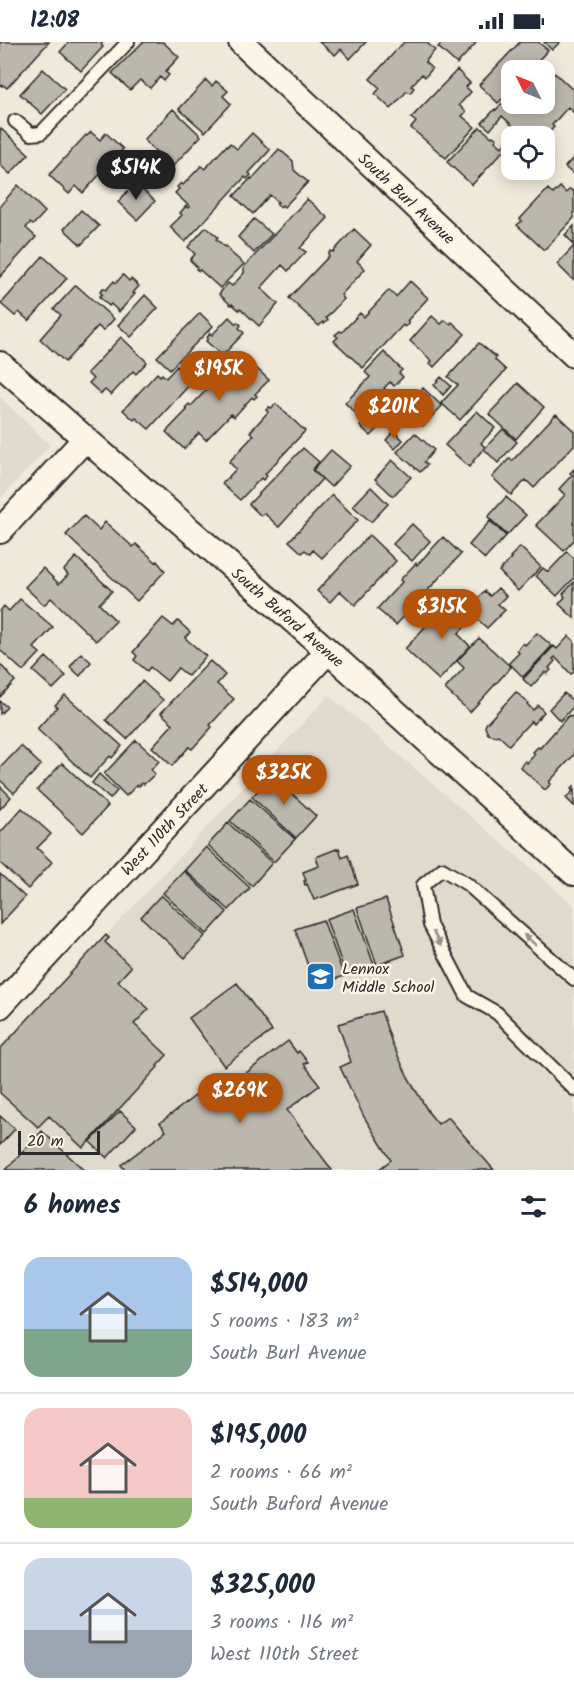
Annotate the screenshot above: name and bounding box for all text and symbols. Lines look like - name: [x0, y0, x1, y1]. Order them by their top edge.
- text: 12:08: [30, 4, 79, 39]
- north arrow: [501, 60, 555, 114]
- map controls: [501, 60, 555, 180]
- button: locate: [501, 126, 555, 180]
- street label: South Burl Avenue: [352, 147, 460, 251]
- pin: $514K: [94, 150, 178, 201]
- text: $514K: [111, 153, 161, 185]
- pin: $195K: [177, 351, 261, 402]
- text: $195K: [194, 354, 244, 386]
- pin: $201K: [352, 389, 436, 440]
- text: $201K: [368, 392, 420, 424]
- street label: South Buford Avenue: [225, 562, 349, 674]
- pin: $315K: [400, 589, 484, 640]
- text: $315K: [417, 592, 467, 624]
- pin: $325K: [242, 755, 326, 806]
- text: $325K: [256, 758, 312, 790]
- street label: West 110th Street: [115, 777, 215, 882]
- one-way arrow: [432, 931, 442, 948]
- one-way arrow: [523, 934, 538, 947]
- place label: Lennox Middle School: [342, 957, 435, 1000]
- school or university icon: Lennox Middle School: [305, 961, 337, 993]
- pin: $269K: [198, 1073, 282, 1124]
- text: $269K: [212, 1076, 268, 1108]
- scale bar: [18, 1128, 100, 1156]
- text: 20 m: [27, 1129, 63, 1154]
- text: 6 homes: [24, 1185, 121, 1227]
- icon: filters: [517, 1190, 550, 1223]
- text: $514,000: [210, 1264, 307, 1306]
- icon: home: [72, 1281, 144, 1353]
- text: 5 rooms · 183 m²: [210, 1306, 359, 1338]
- text: South Burl Avenue: [210, 1338, 367, 1370]
- text: $195,000: [210, 1415, 306, 1457]
- icon: home: [72, 1432, 144, 1504]
- text: 2 rooms · 66 m²: [210, 1457, 352, 1489]
- text: South Buford Avenue: [210, 1489, 388, 1521]
- text: $325,000: [210, 1565, 315, 1607]
- icon: home: [72, 1582, 144, 1654]
- text: 3 rooms · 116 m²: [210, 1607, 353, 1639]
- text: West 110th Street: [210, 1639, 359, 1671]

